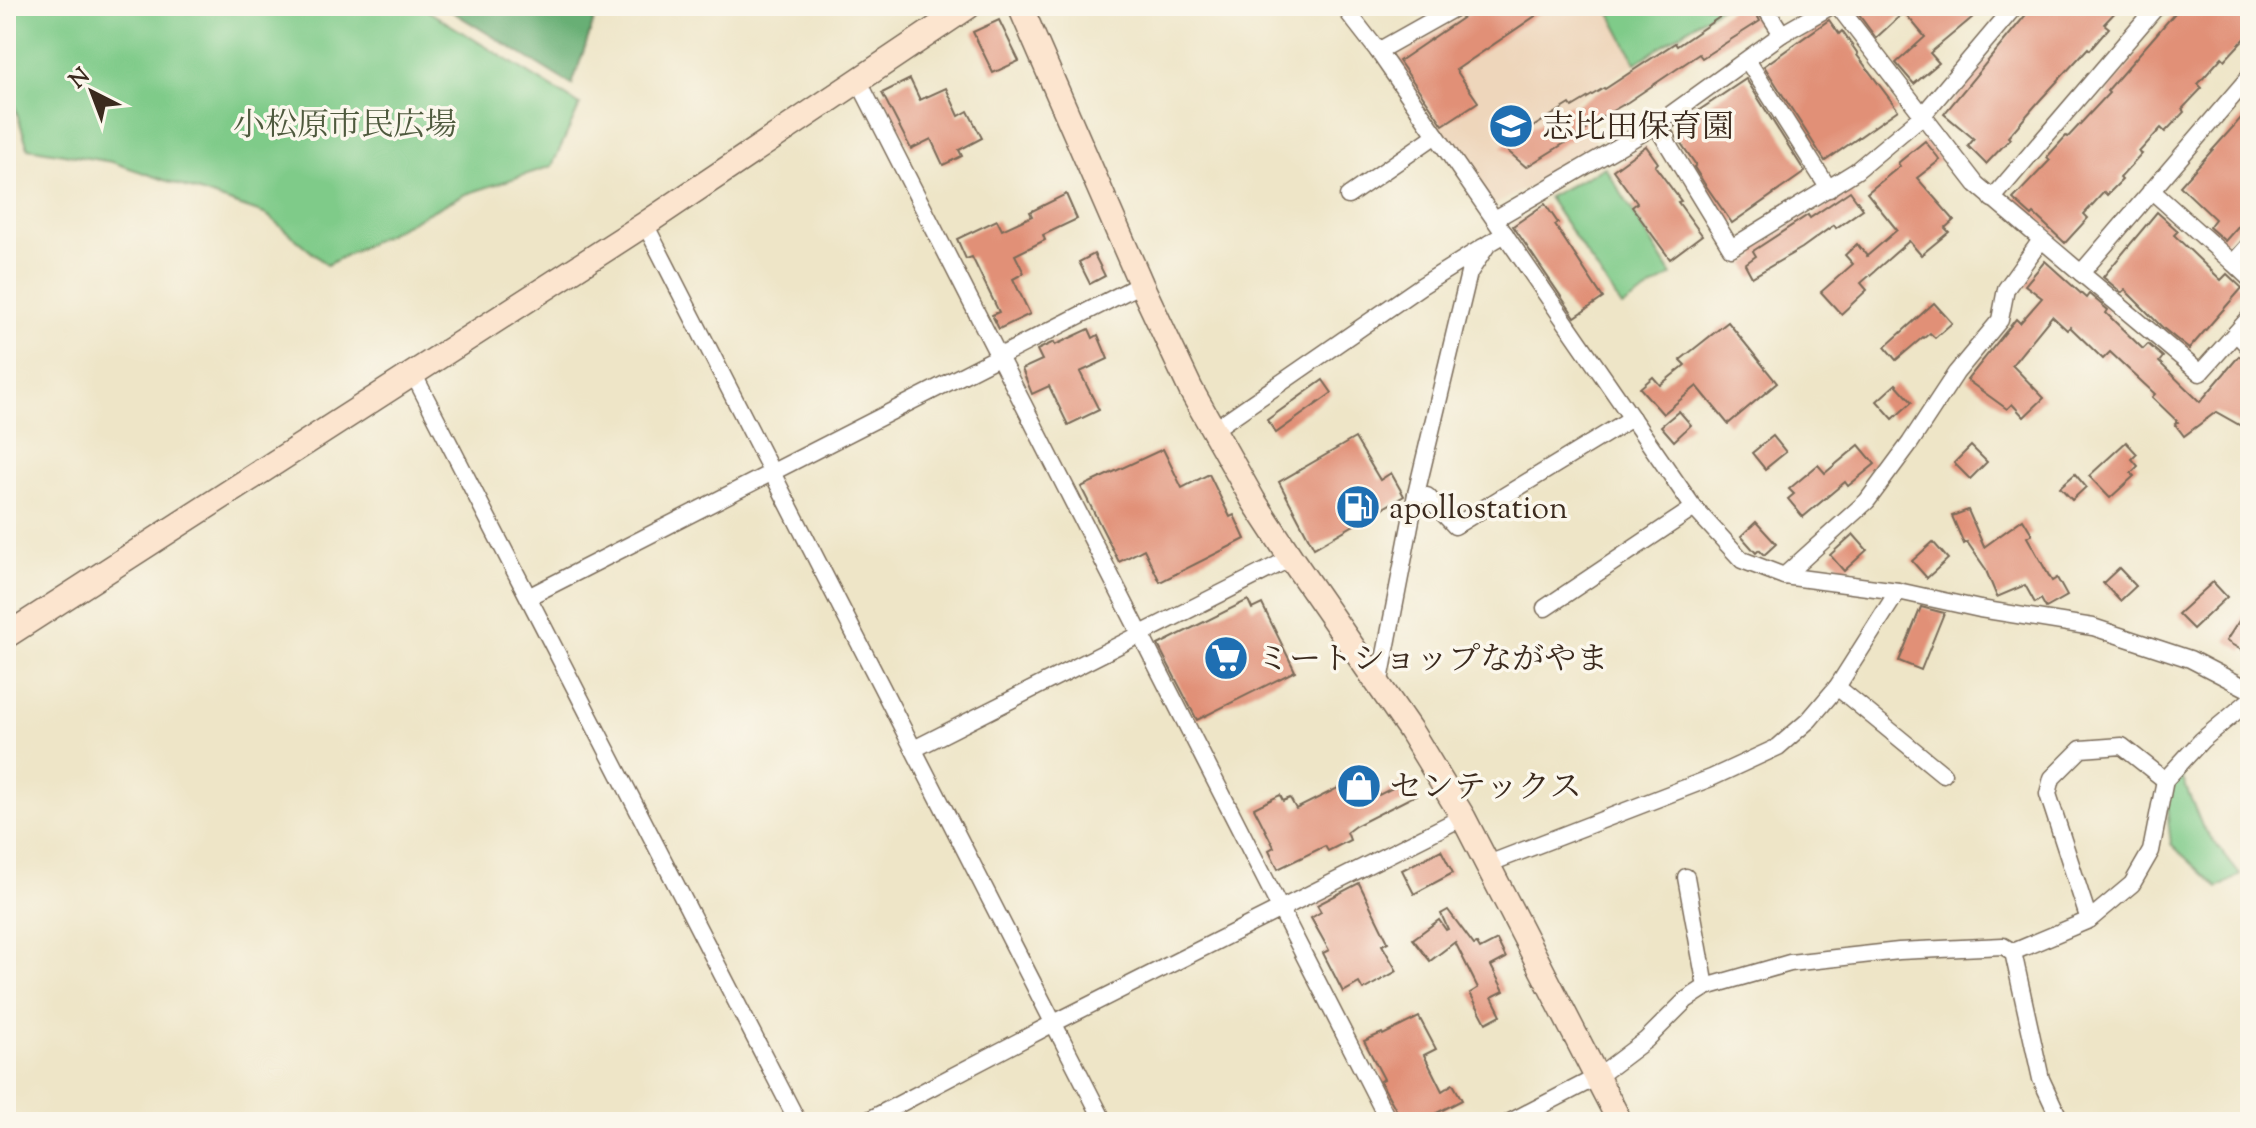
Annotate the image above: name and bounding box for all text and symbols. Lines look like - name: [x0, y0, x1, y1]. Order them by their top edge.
- north arrow: [52, 52, 132, 132]
- text: N: [63, 61, 98, 97]
- school or university icon: 志比田保育園: [1487, 102, 1535, 150]
- park label: 小松原市民広場: [233, 104, 457, 150]
- place label: 志比田保育園: [1542, 106, 1734, 152]
- fuel station icon: apollostation: [1334, 483, 1382, 531]
- place label: apollostation: [1389, 487, 1568, 533]
- supermarket icon: ミートショップながやま: [1202, 634, 1250, 682]
- place label: ミートショップながやま: [1257, 638, 1608, 684]
- shop icon: センテックス: [1335, 762, 1383, 810]
- place label: センテックス: [1390, 766, 1582, 812]

